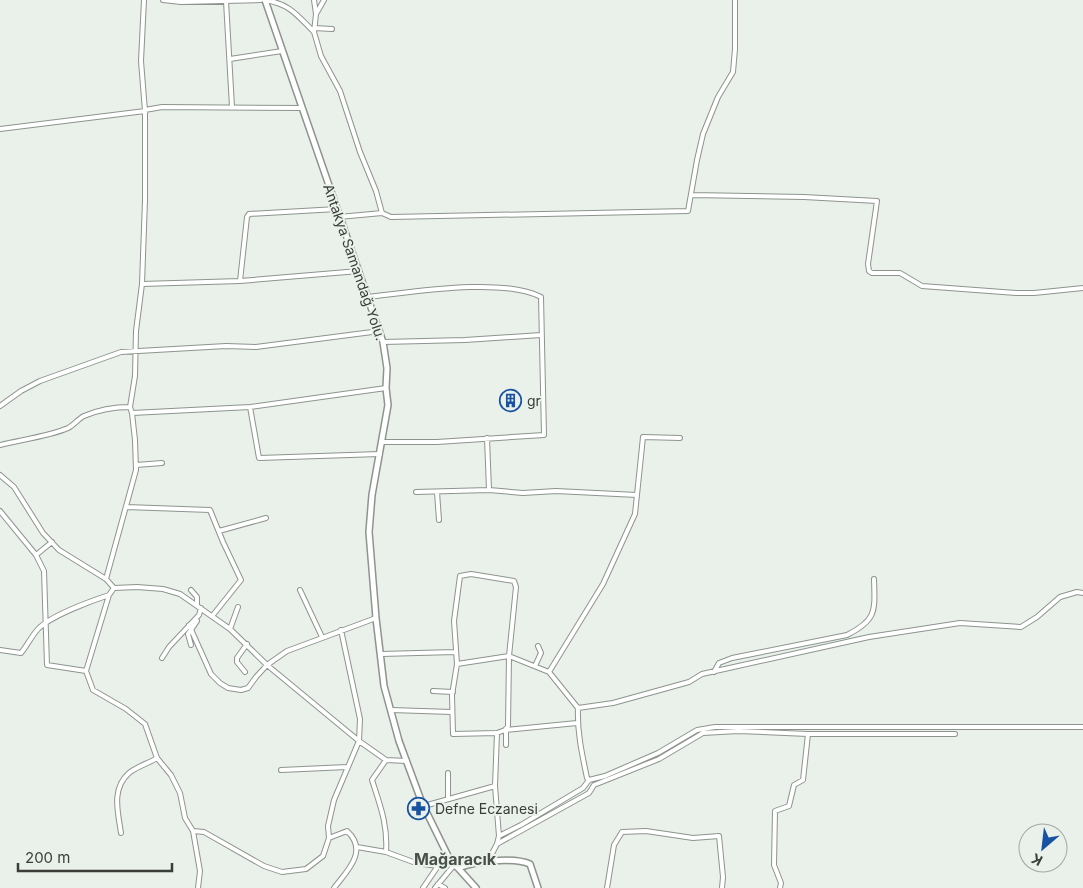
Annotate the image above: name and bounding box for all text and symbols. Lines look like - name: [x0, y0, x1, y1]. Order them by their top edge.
- street label: Antakya Samandağ Yolu.: [320, 181, 390, 343]
- building icon: gr: [499, 388, 523, 412]
- place label: gr: [527, 392, 541, 409]
- pharmacy icon: Defne Eczanesi: [407, 796, 431, 820]
- place label: Defne Eczanesi: [435, 800, 538, 817]
- north arrow: [1018, 823, 1068, 873]
- scale bar: [18, 840, 171, 872]
- text: 200 m: [25, 848, 70, 867]
- district label: Mağaracık: [414, 849, 497, 869]
- text: K: [1028, 850, 1045, 870]

